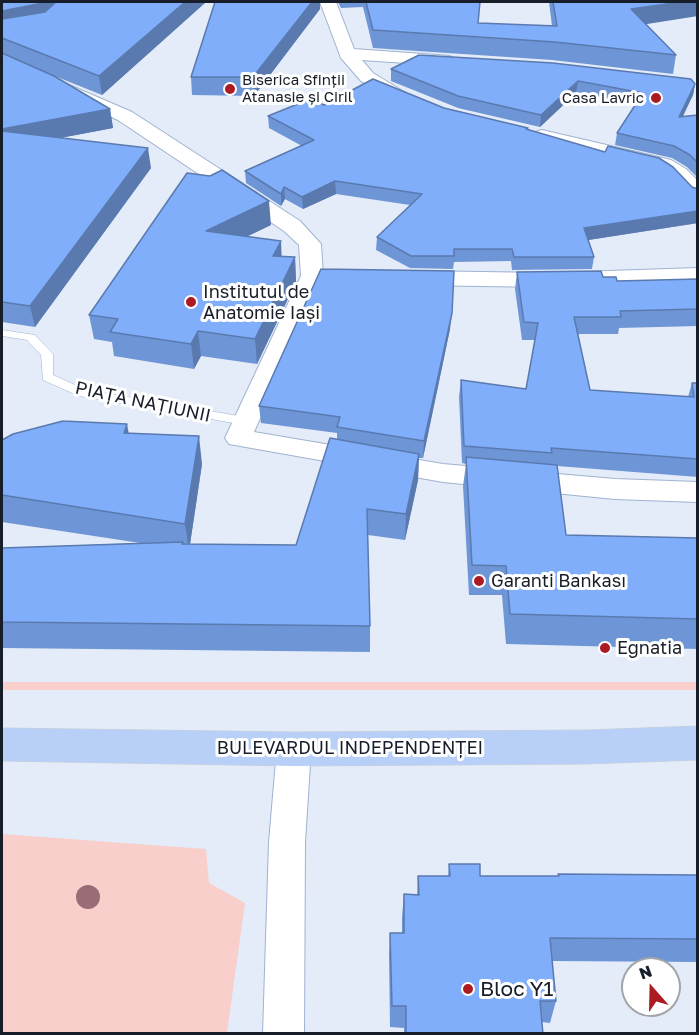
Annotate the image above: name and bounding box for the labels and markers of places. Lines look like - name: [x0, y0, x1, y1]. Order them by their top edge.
- place label: Biserica Sfinții Atanasie și Ciril: [242, 71, 353, 106]
- marker: Biserica Sfinții Atanasie și Ciril: [223, 82, 237, 96]
- place label: Casa Lavric: [562, 89, 644, 107]
- marker: Casa Lavric: [649, 91, 663, 105]
- place label: Institutul de Anatomie Iași: [203, 281, 320, 324]
- marker: Institutul de Anatomie Iași: [184, 295, 198, 309]
- place label: Garanti Bankası: [491, 570, 626, 592]
- marker: Garanti Bankası: [472, 574, 486, 588]
- place label: Egnatia: [617, 637, 682, 659]
- marker: Egnatia: [598, 641, 612, 655]
- place label: Bloc Y1: [480, 976, 553, 1002]
- marker: Bloc Y1: [461, 982, 475, 996]

